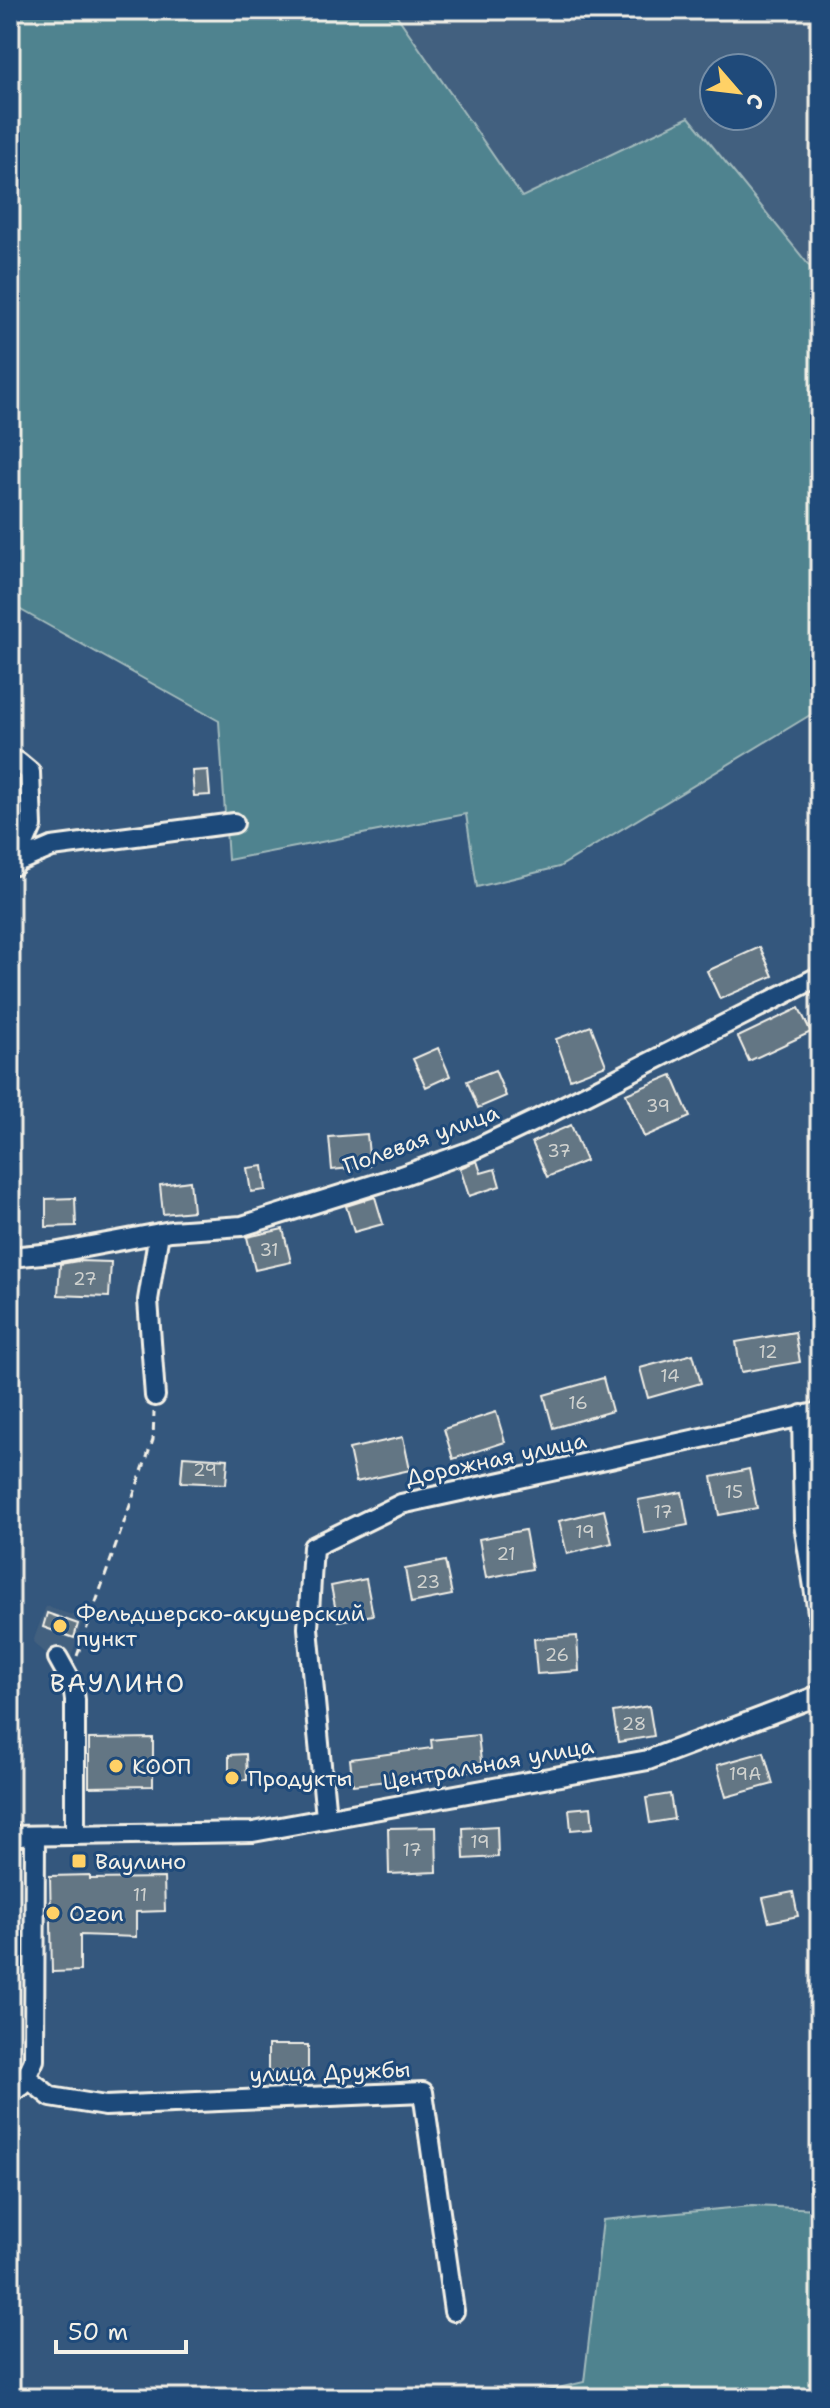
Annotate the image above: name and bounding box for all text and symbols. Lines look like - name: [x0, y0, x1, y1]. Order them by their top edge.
- north arrow: [698, 52, 778, 132]
- text: С: [739, 88, 771, 114]
- house number: 39: [646, 1094, 670, 1118]
- street label: Полевая улица: [339, 1097, 503, 1181]
- house number: 37: [547, 1139, 571, 1163]
- house number: 31: [259, 1238, 279, 1262]
- house number: 27: [73, 1267, 97, 1291]
- house number: 12: [758, 1340, 778, 1364]
- house number: 14: [660, 1364, 680, 1388]
- house number: 16: [568, 1391, 588, 1415]
- street label: Дорожная улица: [403, 1426, 589, 1492]
- house number: 29: [193, 1458, 217, 1482]
- house number: 15: [725, 1480, 743, 1504]
- house number: 17: [653, 1500, 673, 1524]
- house number: 19: [575, 1520, 595, 1544]
- house number: 21: [496, 1542, 516, 1566]
- house number: 23: [416, 1570, 440, 1594]
- place label: Фельдшерско-акушерский пункт: [76, 1599, 365, 1653]
- marker: Фельдшерско-акушерский пункт: [51, 1617, 69, 1635]
- house number: 26: [545, 1643, 569, 1667]
- district label: ВАУЛИНО: [50, 1665, 186, 1700]
- house number: 28: [622, 1712, 646, 1736]
- street label: Центральная улица: [380, 1731, 596, 1797]
- place label: КООП: [132, 1752, 191, 1781]
- marker: КООП: [107, 1757, 125, 1775]
- house number: 19А: [729, 1762, 761, 1786]
- place label: Продукты: [248, 1764, 353, 1793]
- marker: Продукты: [223, 1769, 241, 1787]
- house number: 19: [470, 1830, 490, 1854]
- house number: 17: [402, 1838, 422, 1862]
- place label: Ваулино: [95, 1847, 186, 1876]
- marker: Ваулино: [70, 1852, 88, 1870]
- house number: 11: [133, 1883, 147, 1907]
- place label: Ozon: [69, 1899, 124, 1928]
- marker: Ozon: [44, 1904, 62, 1922]
- street label: улица Дружбы: [249, 2055, 411, 2089]
- scale bar: [56, 2304, 186, 2354]
- text: 50 m: [68, 2316, 128, 2348]

